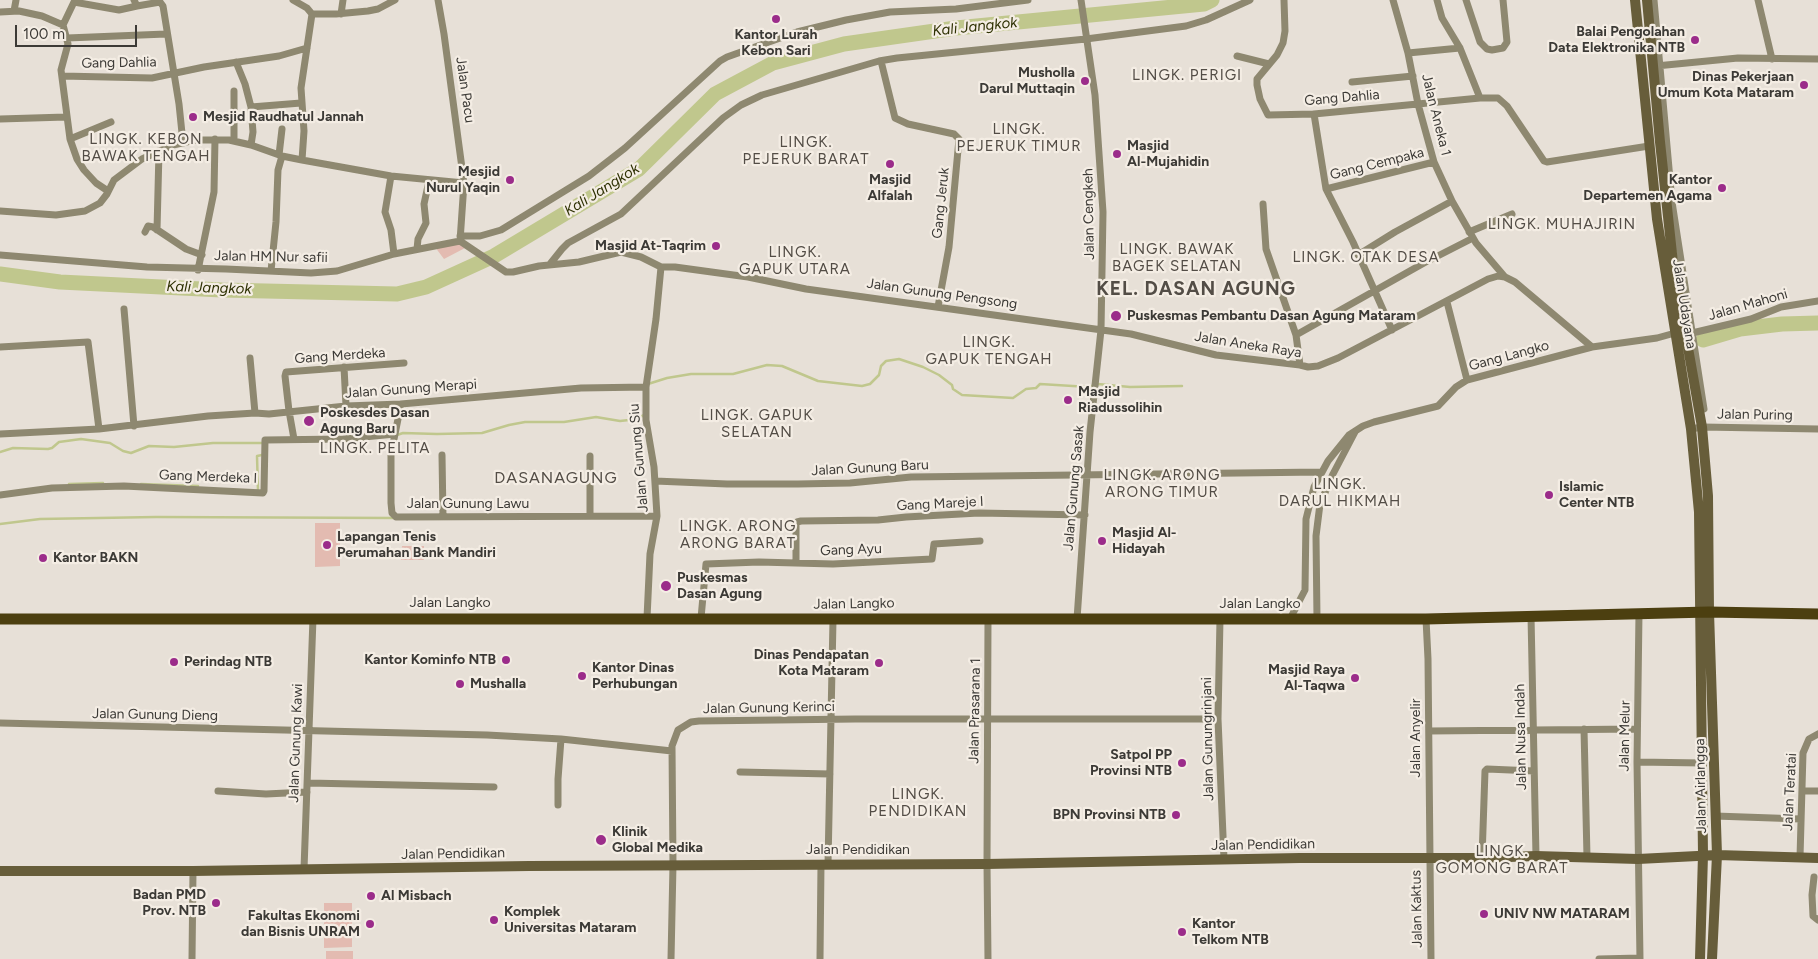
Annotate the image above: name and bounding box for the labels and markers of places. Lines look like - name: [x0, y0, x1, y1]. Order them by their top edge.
- marker: Kantor Lurah Kebon Sari: [770, 13, 782, 25]
- place label: Balai Pengolahan Data Elektronika NTB: [1548, 24, 1685, 56]
- place label: Kantor Lurah Kebon Sari: [735, 27, 817, 59]
- marker: Balai Pengolahan Data Elektronika NTB: [1689, 34, 1701, 46]
- place label: Musholla Darul Muttaqin: [979, 65, 1075, 98]
- place label: Dinas Pekerjaan Umum Kota Mataram: [1658, 69, 1794, 102]
- marker: Musholla Darul Muttaqin: [1079, 75, 1091, 87]
- marker: Dinas Pekerjaan Umum Kota Mataram: [1798, 79, 1810, 91]
- place label: Mesjid Raudhatul Jannah: [203, 109, 364, 125]
- marker: Mesjid Raudhatul Jannah: [187, 111, 199, 123]
- place label: Masjid Al-Mujahidin: [1127, 138, 1209, 170]
- marker: Masjid Al-Mujahidin: [1111, 148, 1123, 160]
- marker: Masjid Alfalah: [884, 158, 896, 170]
- place label: Mesjid Nurul Yaqin: [426, 164, 500, 196]
- place label: Masjid Alfalah: [867, 172, 913, 204]
- place label: Kantor Departemen Agama: [1583, 172, 1712, 204]
- marker: Mesjid Nurul Yaqin: [504, 174, 516, 186]
- marker: Kantor Departemen Agama: [1716, 182, 1728, 194]
- place label: Masjid At-Taqrim: [595, 238, 706, 254]
- marker: Masjid At-Taqrim: [710, 240, 722, 252]
- place label: Puskesmas Pembantu Dasan Agung Mataram: [1127, 308, 1416, 324]
- marker: Puskesmas Pembantu Dasan Agung Mataram: [1109, 309, 1123, 323]
- place label: Masjid Riadussolihin: [1078, 384, 1162, 417]
- marker: Masjid Riadussolihin: [1062, 394, 1074, 406]
- place label: Poskesdes Dasan Agung Baru: [320, 405, 430, 438]
- marker: Poskesdes Dasan Agung Baru: [302, 414, 316, 428]
- place label: Islamic Center NTB: [1559, 479, 1634, 512]
- marker: Islamic Center NTB: [1543, 489, 1555, 501]
- place label: Masjid Al- Hidayah: [1112, 525, 1177, 558]
- place label: Lapangan Tenis Perumahan Bank Mandiri: [337, 529, 496, 562]
- marker: Masjid Al- Hidayah: [1096, 535, 1108, 547]
- marker: Lapangan Tenis Perumahan Bank Mandiri: [321, 539, 333, 551]
- place label: Kantor BAKN: [53, 550, 138, 566]
- marker: Kantor BAKN: [37, 552, 49, 564]
- place label: Puskesmas Dasan Agung: [677, 570, 762, 602]
- marker: Puskesmas Dasan Agung: [659, 579, 673, 593]
- place label: Dinas Pendapatan Kota Mataram: [754, 647, 869, 680]
- place label: Kantor Kominfo NTB: [364, 652, 496, 668]
- place label: Perindag NTB: [184, 654, 272, 670]
- marker: Kantor Kominfo NTB: [500, 654, 512, 666]
- marker: Perindag NTB: [168, 656, 180, 668]
- marker: Dinas Pendapatan Kota Mataram: [873, 657, 885, 669]
- place label: Kantor Dinas Perhubungan: [592, 660, 677, 692]
- place label: Masjid Raya Al-Taqwa: [1268, 662, 1345, 694]
- marker: Kantor Dinas Perhubungan: [576, 670, 588, 682]
- marker: Masjid Raya Al-Taqwa: [1349, 672, 1361, 684]
- place label: Mushalla: [470, 676, 526, 692]
- marker: Mushalla: [454, 678, 466, 690]
- place label: Satpol PP Provinsi NTB: [1090, 747, 1172, 780]
- marker: Satpol PP Provinsi NTB: [1176, 757, 1188, 769]
- place label: BPN Provinsi NTB: [1053, 807, 1166, 823]
- marker: BPN Provinsi NTB: [1170, 809, 1182, 821]
- place label: Klinik Global Medika: [612, 824, 703, 856]
- marker: Klinik Global Medika: [594, 833, 608, 847]
- place label: Badan PMD Prov. NTB: [133, 887, 206, 920]
- place label: Al Misbach: [381, 888, 451, 904]
- marker: Al Misbach: [365, 890, 377, 902]
- marker: Badan PMD Prov. NTB: [210, 897, 222, 909]
- place label: Komplek Universitas Mataram: [504, 904, 637, 936]
- place label: UNIV NW MATARAM: [1494, 906, 1630, 922]
- place label: Fakultas Ekonomi dan Bisnis UNRAM: [241, 908, 360, 940]
- marker: UNIV NW MATARAM: [1478, 908, 1490, 920]
- marker: Komplek Universitas Mataram: [488, 914, 500, 926]
- place label: Kantor Telkom NTB: [1192, 916, 1269, 949]
- marker: Fakultas Ekonomi dan Bisnis UNRAM: [364, 918, 376, 930]
- marker: Kantor Telkom NTB: [1176, 926, 1188, 938]

